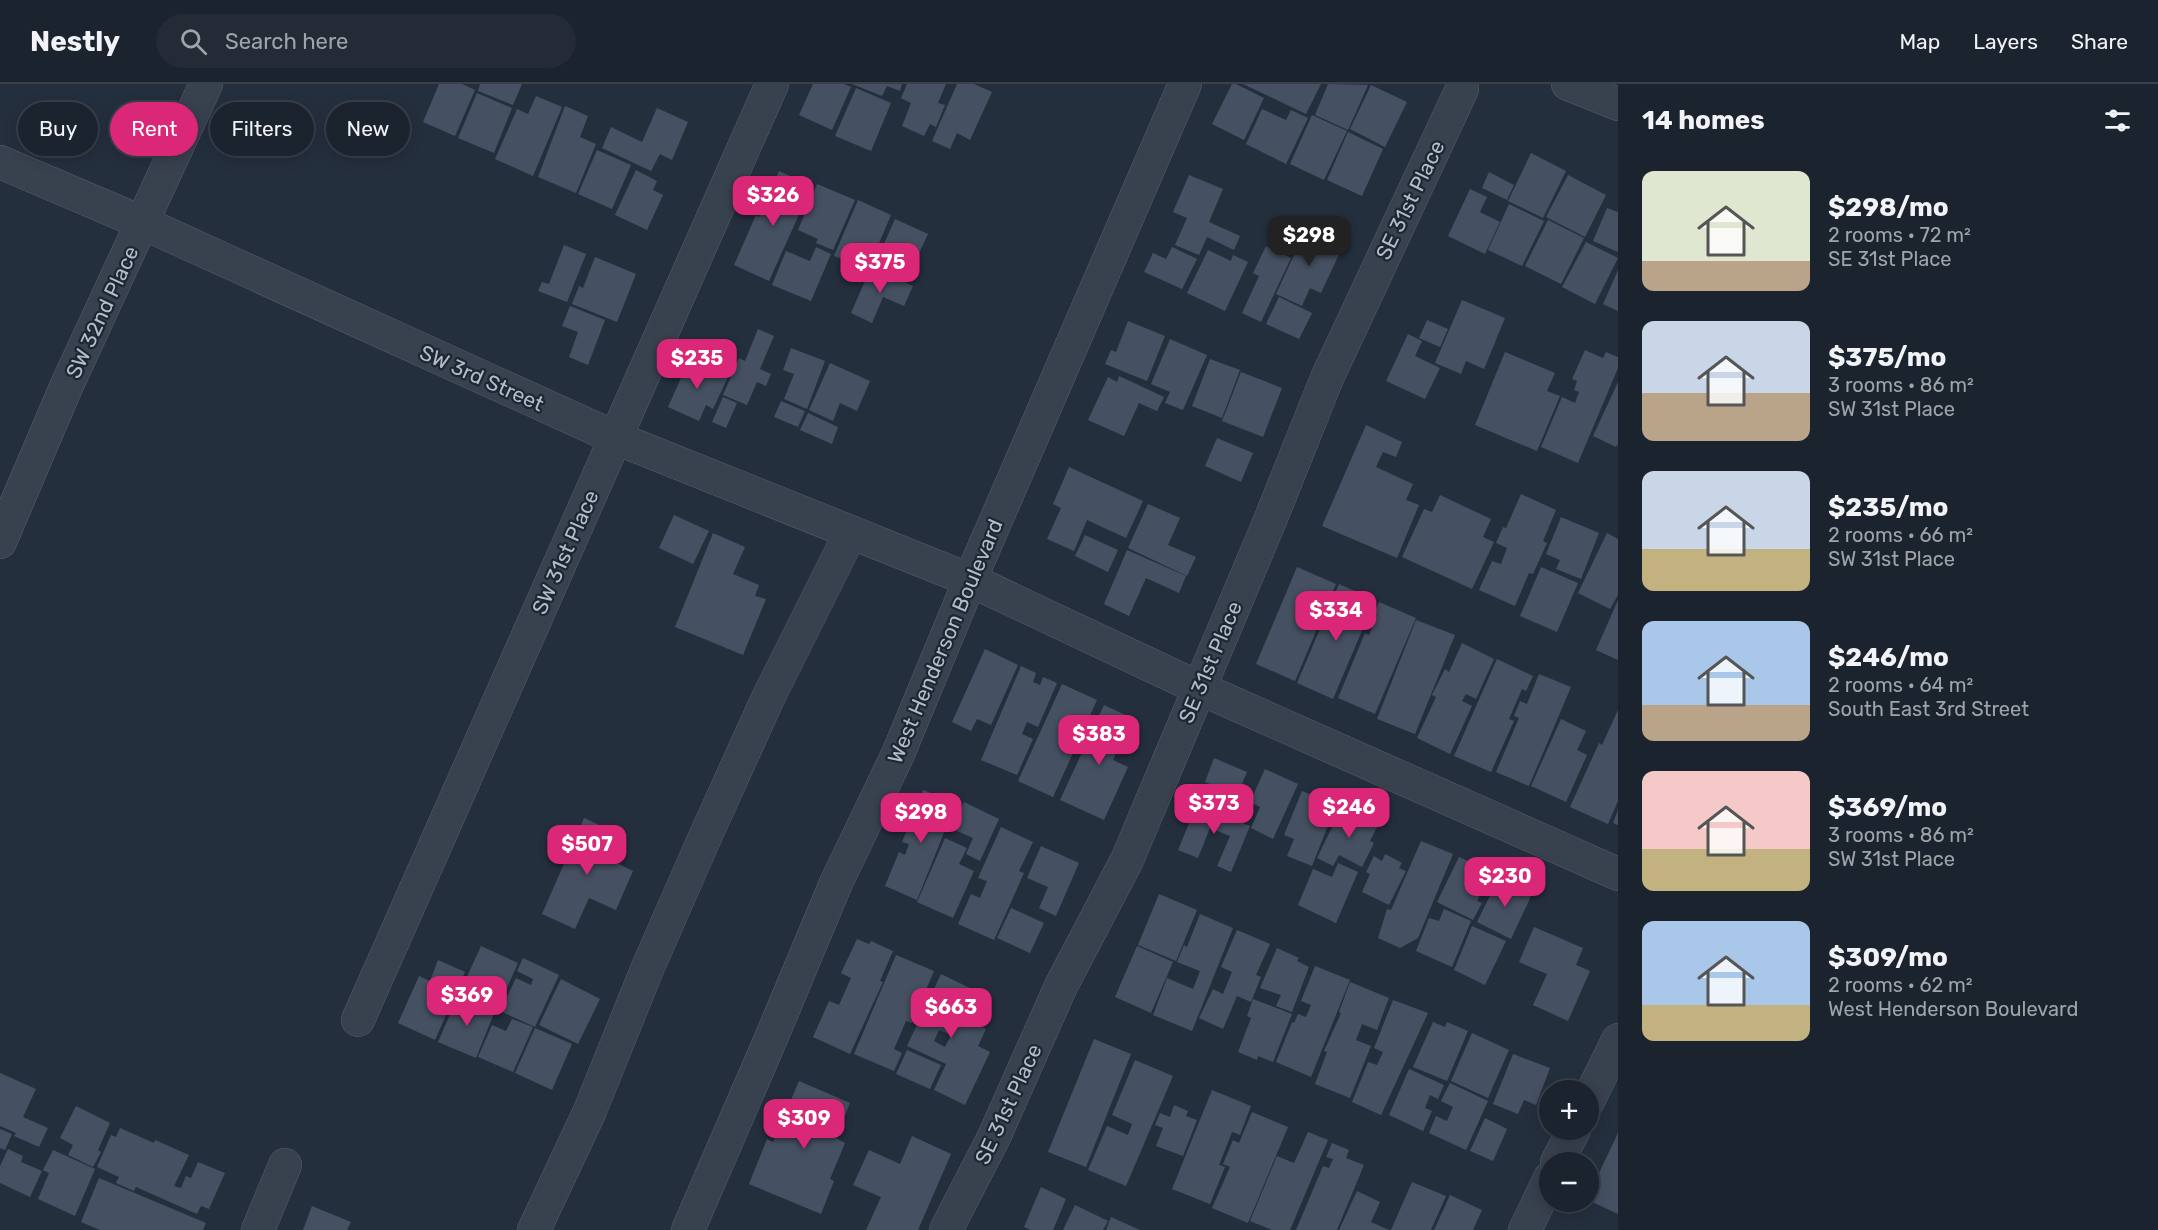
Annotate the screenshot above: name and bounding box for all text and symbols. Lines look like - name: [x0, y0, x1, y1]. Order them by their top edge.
- search box: [156, 14, 576, 68]
- text: Nestly: [30, 25, 120, 58]
- icon: search: [177, 25, 210, 58]
- text: Search here: [225, 28, 348, 55]
- text: Map: [1899, 29, 1940, 54]
- text: Layers: [1973, 29, 2038, 54]
- text: Share: [2071, 29, 2128, 54]
- chip: Buy: [18, 102, 98, 156]
- chip: Rent: [110, 102, 198, 156]
- chip: Filters: [210, 102, 314, 156]
- chip: New: [326, 102, 410, 156]
- icon: filters: [2101, 104, 2134, 137]
- text: 14 homes: [1642, 105, 1765, 136]
- street label: SE 31st Place: [1370, 136, 1450, 264]
- pin: $326: [737, 176, 809, 227]
- text: $326: [747, 183, 799, 207]
- text: $298/mo: [1828, 192, 1949, 223]
- icon: home: [1690, 195, 1762, 267]
- pin: $298: [1273, 216, 1345, 267]
- text: $298: [1283, 223, 1335, 247]
- text: 2 rooms · 72 m²: [1828, 223, 1971, 247]
- street label: SW 32nd Place: [60, 242, 144, 382]
- pin: $375: [844, 243, 916, 294]
- text: SE 31st Place: [1828, 247, 1952, 271]
- text: $375: [855, 250, 905, 274]
- street label: SW 3rd Street: [416, 339, 548, 417]
- pin: $235: [661, 339, 733, 390]
- text: $375/mo: [1828, 342, 1946, 373]
- icon: home: [1690, 345, 1762, 417]
- text: $235: [671, 346, 723, 370]
- text: 3 rooms · 86 m²: [1828, 373, 1974, 397]
- text: SW 31st Place: [1828, 397, 1955, 421]
- street label: SW 31st Place: [526, 486, 604, 618]
- text: $235/mo: [1828, 492, 1948, 523]
- icon: home: [1690, 495, 1762, 567]
- street label: West Henderson Boulevard: [882, 515, 1008, 767]
- text: 2 rooms · 66 m²: [1828, 523, 1973, 547]
- text: SW 31st Place: [1828, 547, 1955, 571]
- pin: $334: [1300, 591, 1372, 642]
- street label: SE 31st Place: [1173, 597, 1247, 727]
- text: $334: [1309, 598, 1363, 622]
- text: $246/mo: [1828, 642, 1949, 673]
- icon: home: [1690, 645, 1762, 717]
- text: 2 rooms · 64 m²: [1828, 673, 1973, 697]
- text: South East 3rd Street: [1828, 697, 2029, 721]
- pin: $383: [1063, 715, 1135, 766]
- text: $383: [1072, 722, 1126, 746]
- pin: $373: [1178, 784, 1250, 835]
- pin: $246: [1313, 788, 1385, 839]
- text: $373: [1188, 791, 1240, 815]
- text: $369/mo: [1828, 792, 1947, 823]
- pin: $298: [885, 793, 957, 844]
- text: $246: [1323, 795, 1375, 819]
- icon: home: [1690, 795, 1762, 867]
- text: $298: [895, 800, 947, 824]
- text: 3 rooms · 86 m²: [1828, 823, 1974, 847]
- pin: $507: [551, 825, 623, 876]
- text: $507: [561, 832, 613, 856]
- text: SW 31st Place: [1828, 847, 1955, 871]
- pin: $230: [1469, 857, 1541, 908]
- text: $230: [1478, 864, 1532, 888]
- text: $309/mo: [1828, 942, 1948, 973]
- icon: home: [1690, 945, 1762, 1017]
- text: 2 rooms · 62 m²: [1828, 973, 1973, 997]
- pin: $369: [431, 976, 503, 1027]
- text: $369: [441, 983, 493, 1007]
- pin: $663: [915, 988, 987, 1039]
- text: $663: [925, 995, 977, 1019]
- text: West Henderson Boulevard: [1828, 997, 2078, 1021]
- street label: SE 31st Place: [969, 1040, 1047, 1168]
- map controls: [1539, 1080, 1599, 1212]
- button: +: [1539, 1080, 1599, 1140]
- pin: $309: [768, 1099, 840, 1150]
- text: $309: [778, 1106, 830, 1130]
- button: −: [1539, 1152, 1599, 1212]

